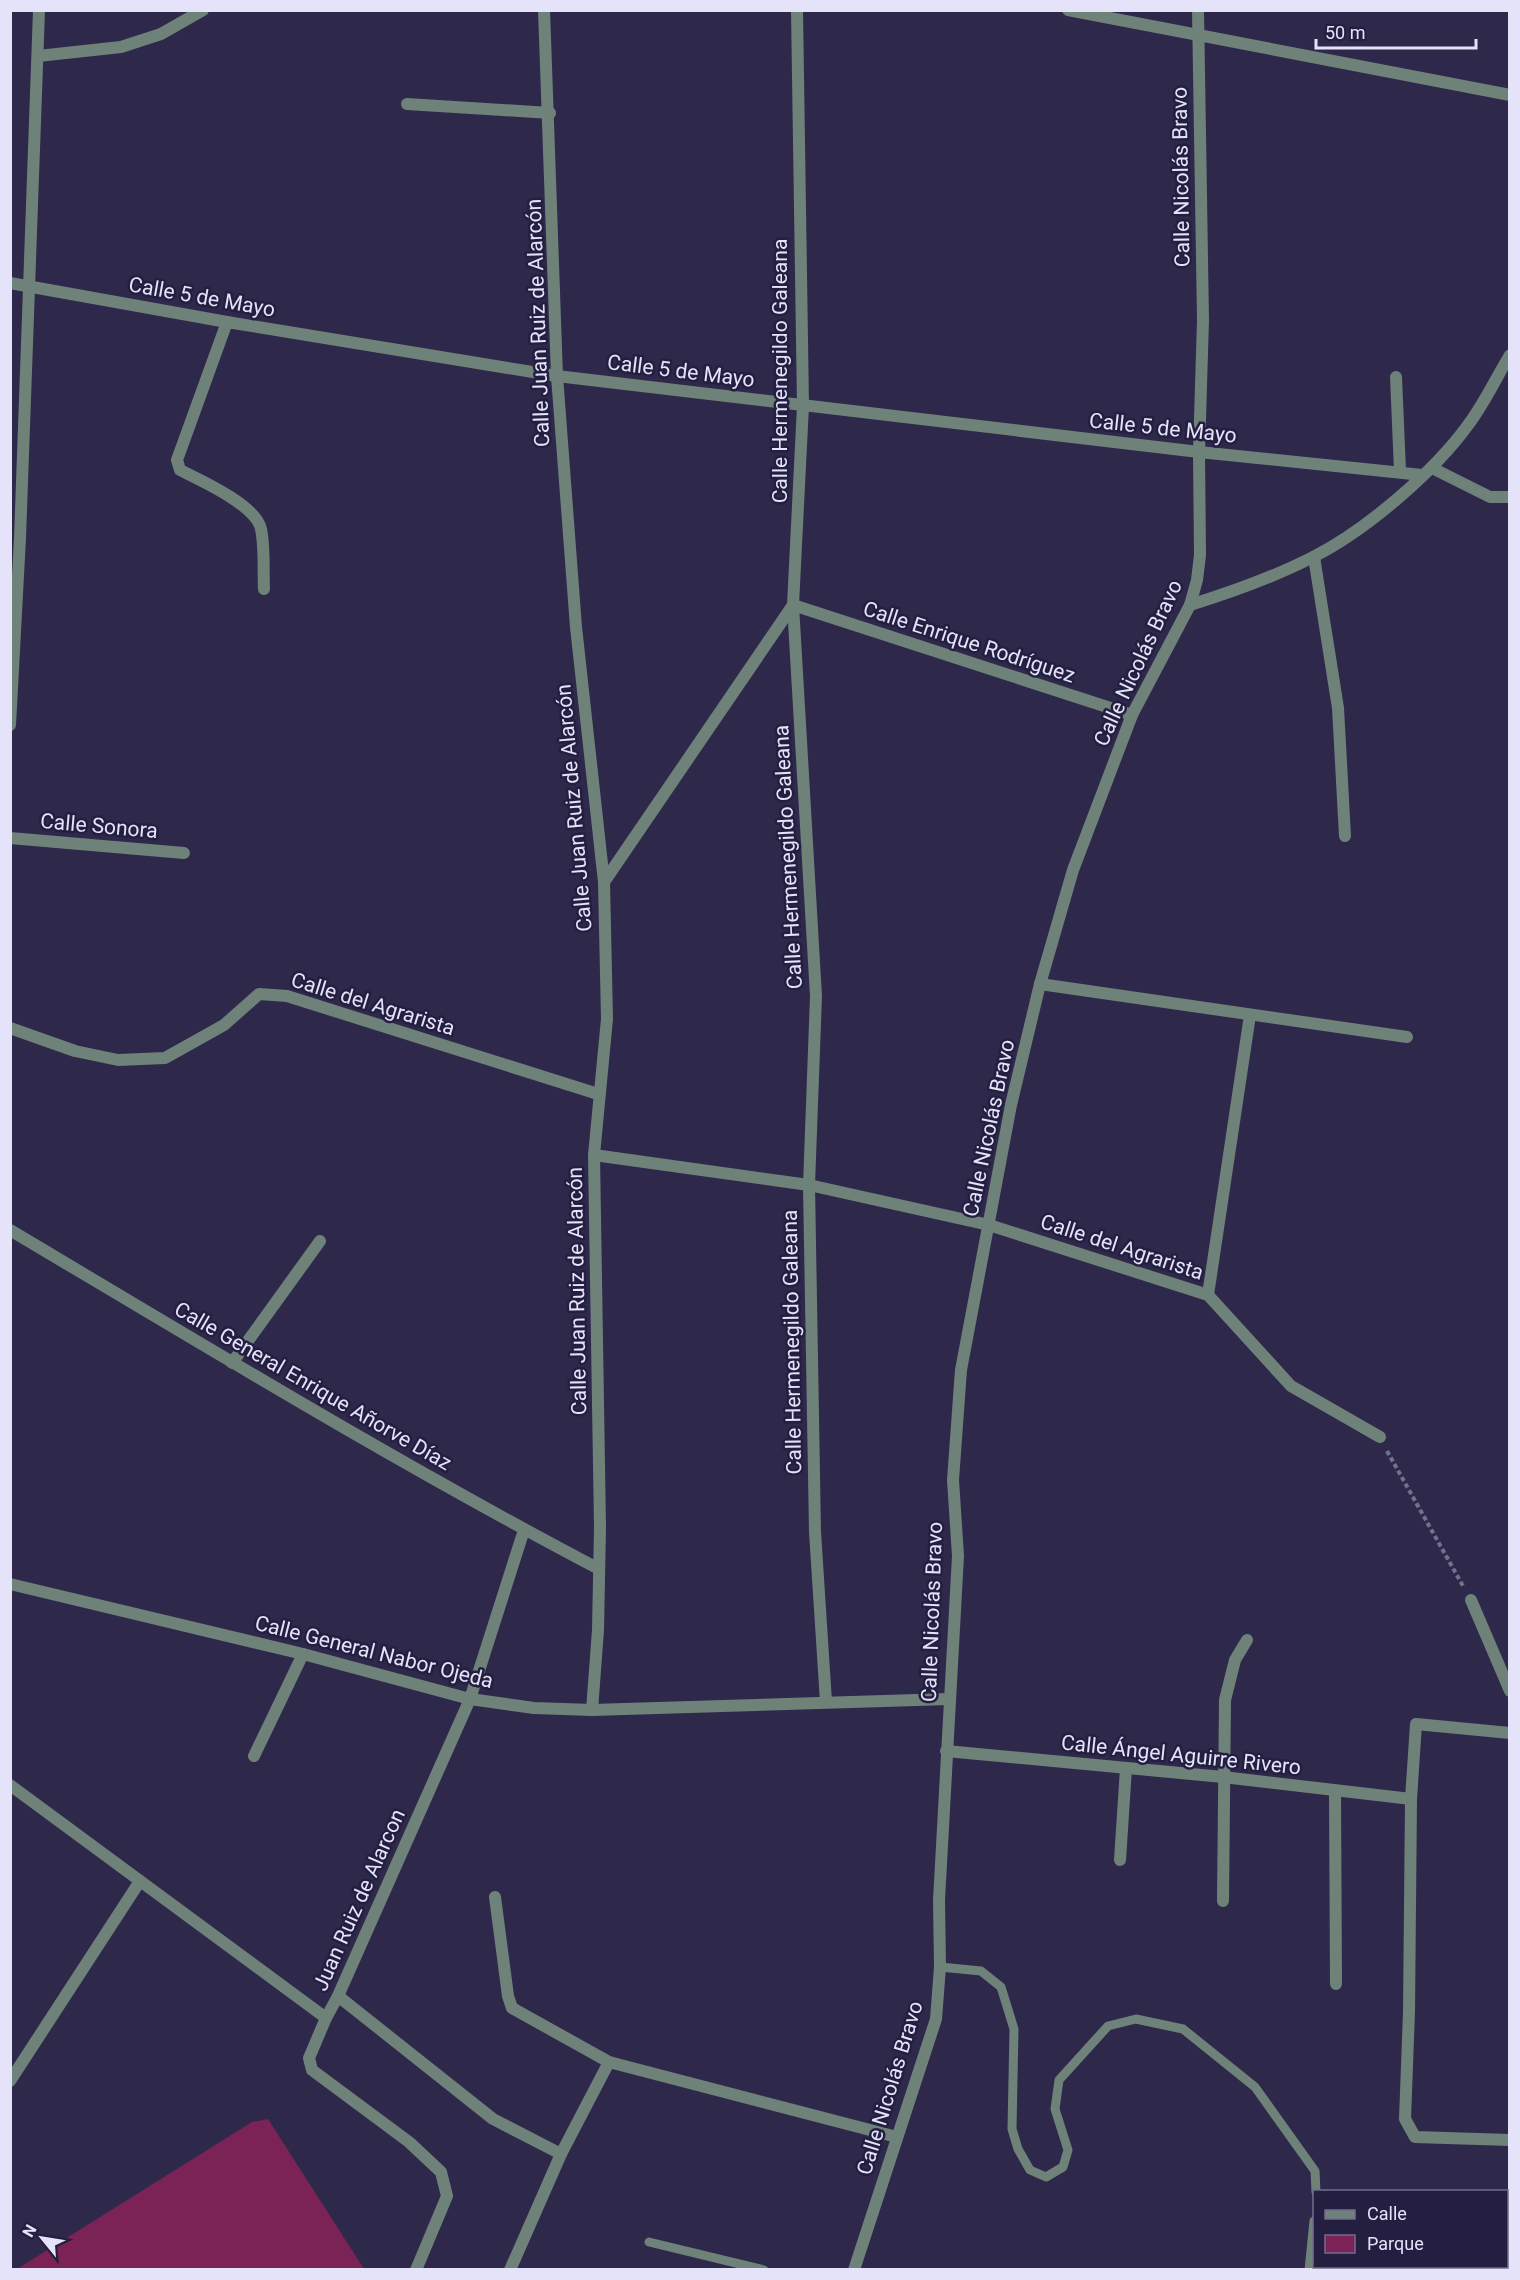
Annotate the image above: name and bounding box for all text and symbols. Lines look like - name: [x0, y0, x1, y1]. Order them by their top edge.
- scale bar: [1316, 12, 1476, 50]
- text: 50 m: [1325, 22, 1365, 43]
- street label: Calle Nicolás Bravo: [1167, 87, 1195, 267]
- street label: Calle Juan Ruiz de Alarcón: [522, 199, 554, 447]
- street label: Calle Hermenegildo Galeana: [768, 239, 792, 503]
- street label: Calle 5 de Mayo: [127, 272, 277, 322]
- street label: Calle 5 de Mayo: [606, 350, 756, 392]
- street label: Calle 5 de Mayo: [1088, 408, 1238, 448]
- street label: Calle Nicolás Bravo: [1089, 576, 1187, 750]
- street label: Calle Enrique Rodríguez: [860, 596, 1078, 688]
- street label: Calle Juan Ruiz de Alarcón: [551, 683, 597, 933]
- street label: Calle Hermenegildo Galeana: [769, 724, 807, 990]
- street label: Calle Sonora: [39, 809, 159, 843]
- street label: Calle del Agrarista: [288, 968, 458, 1040]
- street label: Calle Nicolás Bravo: [959, 1037, 1019, 1219]
- street label: Calle Juan Ruiz de Alarcón: [563, 1167, 591, 1415]
- street label: Calle Hermenegildo Galeana: [778, 1209, 806, 1475]
- street label: Calle del Agrarista: [1037, 1209, 1207, 1285]
- street label: Calle General Enrique Añorve Díaz: [170, 1297, 456, 1475]
- street label: Calle Nicolás Bravo: [917, 1521, 947, 1703]
- street label: Calle General Nabor Ojeda: [252, 1611, 496, 1693]
- street label: Calle Ángel Aguirre Rivero: [1060, 1730, 1302, 1780]
- street label: Juan Ruiz de Alarcon: [308, 1805, 410, 1995]
- street label: Calle Nicolás Bravo: [852, 1998, 928, 2178]
- legend: [1313, 2190, 1508, 2268]
- text: Calle: [1367, 2203, 1407, 2224]
- north arrow: [12, 2208, 72, 2268]
- text: N: [18, 2221, 40, 2240]
- text: Parque: [1367, 2233, 1424, 2254]

